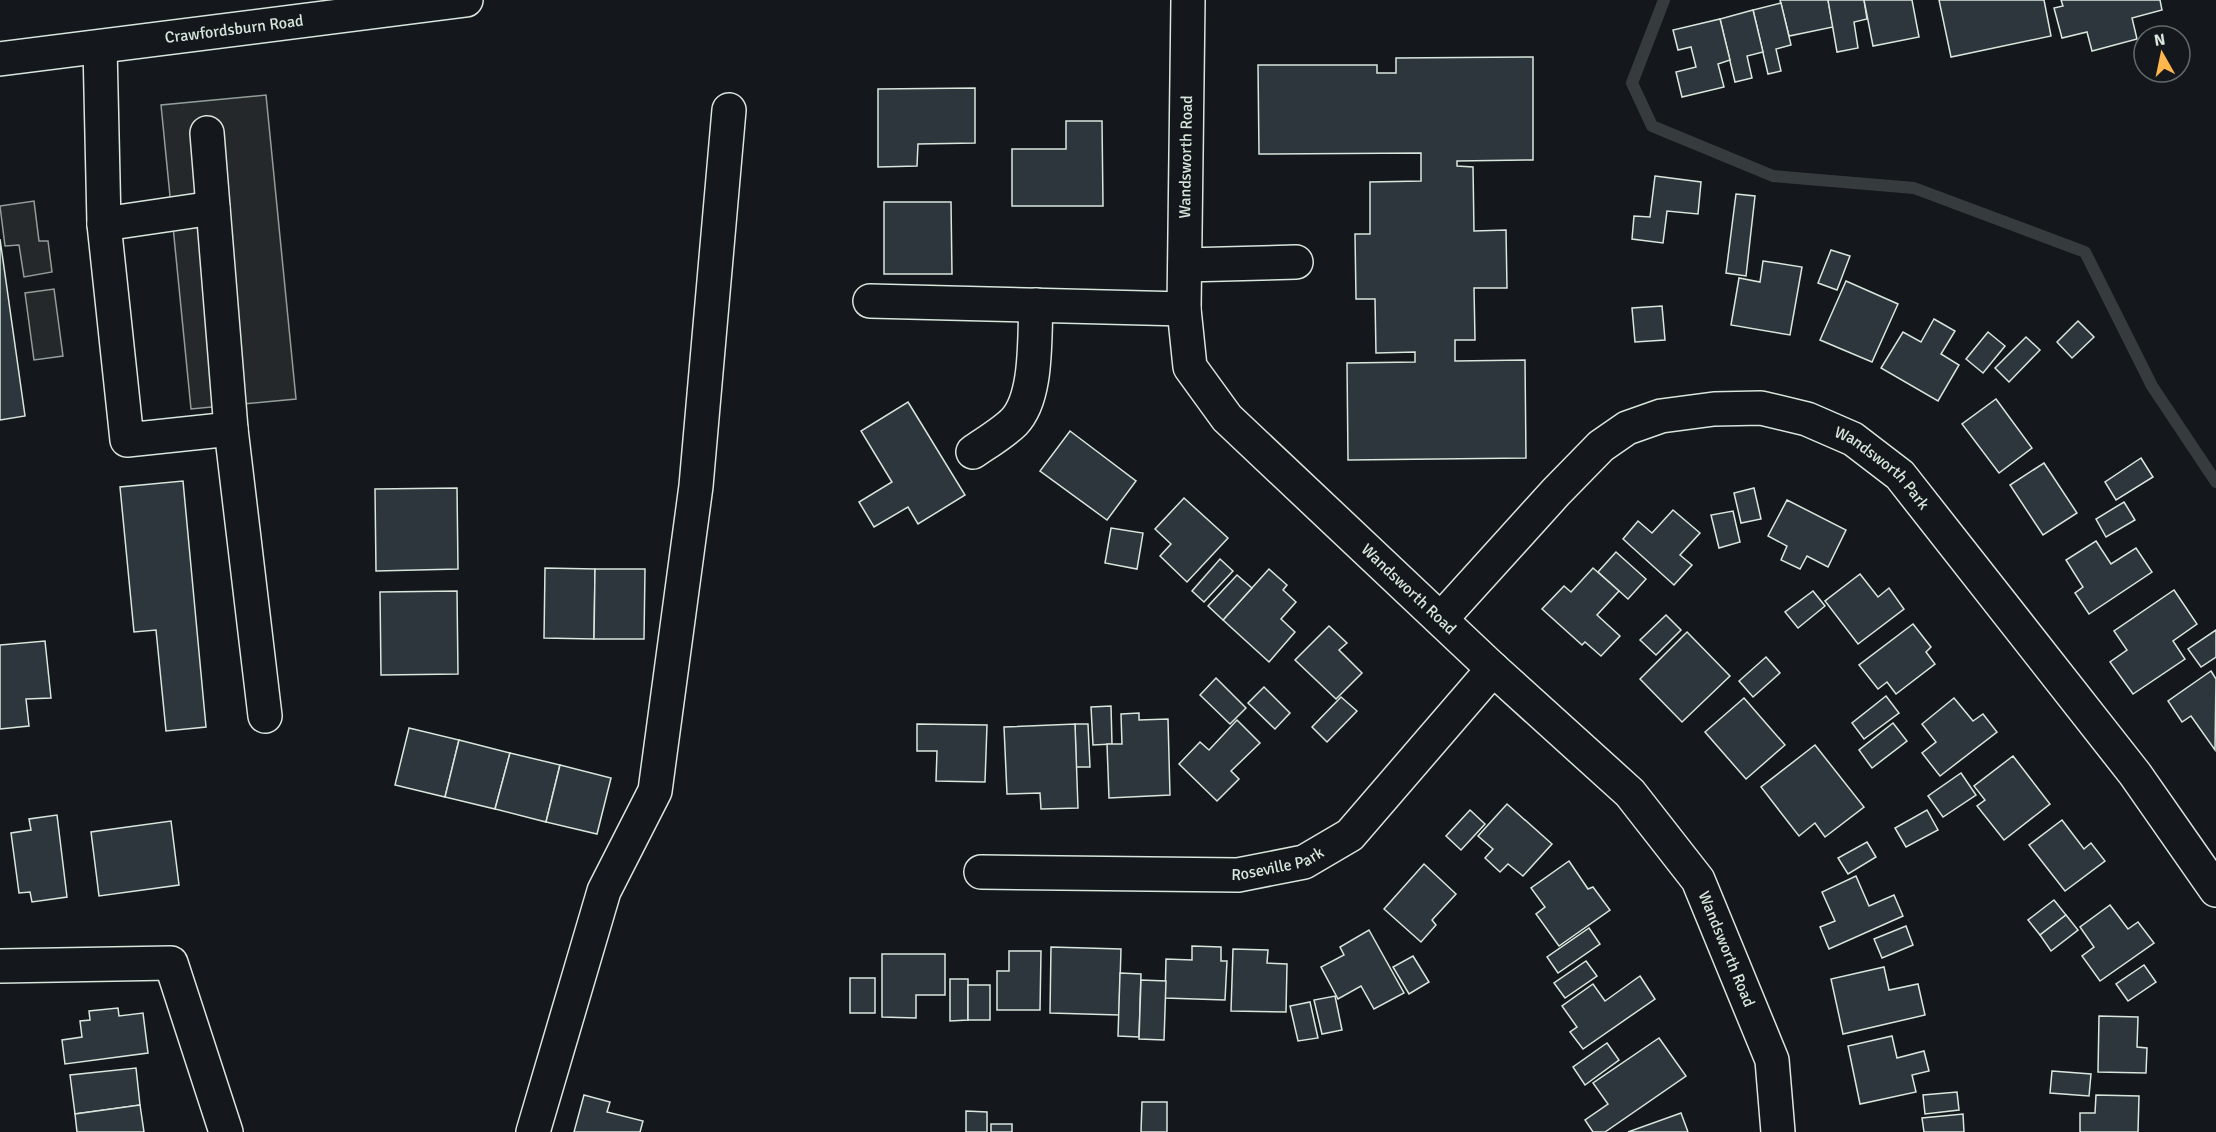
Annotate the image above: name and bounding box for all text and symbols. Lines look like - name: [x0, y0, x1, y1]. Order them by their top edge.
- street label: Crawfordsburn Road: [164, 11, 305, 48]
- north arrow: [2132, 24, 2192, 84]
- text: N: [2153, 29, 2167, 51]
- street label: Wandsworth Road: [1175, 95, 1197, 219]
- street label: Wandsworth Park: [1831, 422, 1933, 514]
- street label: Wandsworth Road: [1357, 540, 1460, 639]
- street label: Roseville Park: [1231, 843, 1328, 885]
- street label: Wandsworth Road: [1694, 888, 1759, 1010]

